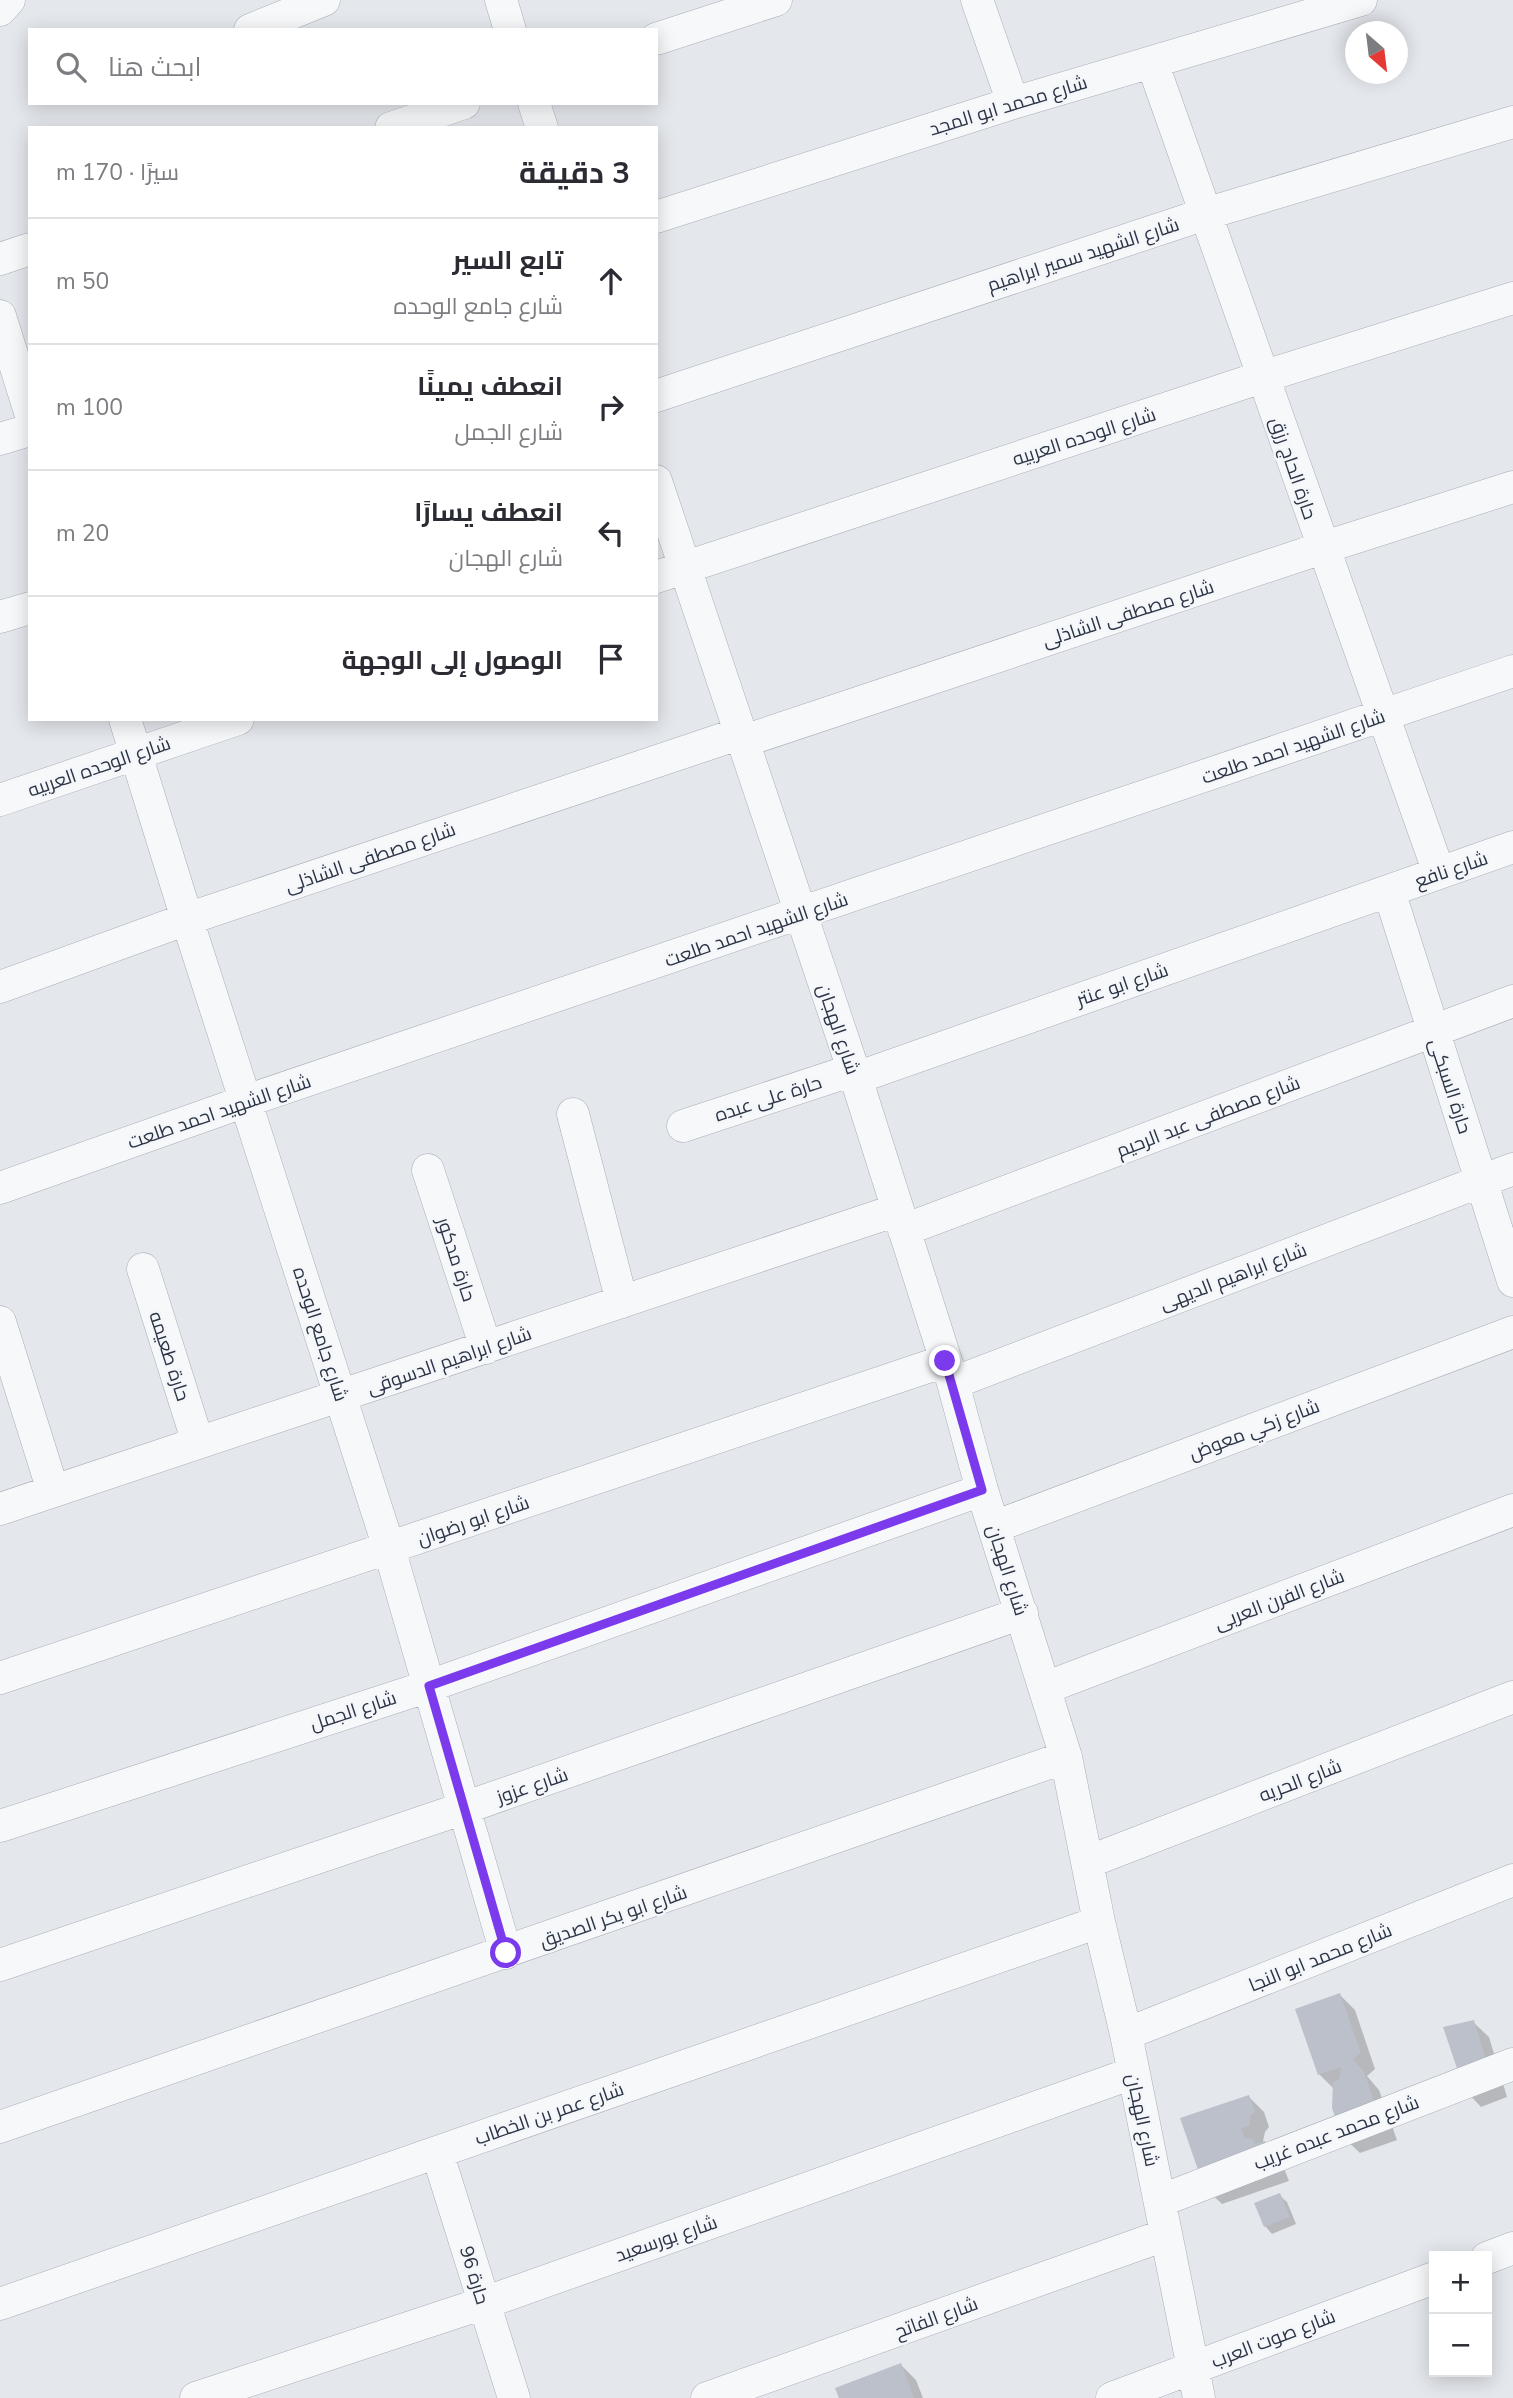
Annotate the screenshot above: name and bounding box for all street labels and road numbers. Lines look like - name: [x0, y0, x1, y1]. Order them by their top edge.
- street label: شارع محمد ابو المجد: [926, 70, 1091, 142]
- street label: شارع الشهيد سمير ابراهيم: [984, 212, 1183, 298]
- street label: شارع الوحده العربيه: [1009, 401, 1159, 472]
- street label: حارة الحاج رزق: [1263, 414, 1323, 523]
- street label: شارع مصطفى الشاذلى: [1039, 574, 1217, 654]
- street label: شارع الشهيد احمد طلعت: [1198, 703, 1389, 791]
- street label: شارع الوحده العربيه: [24, 730, 174, 804]
- street label: شارع مصطفى الشاذلى: [281, 817, 459, 899]
- street label: شارع نافع: [1411, 845, 1491, 895]
- street label: شارع الشهيد احمد طلعت: [661, 886, 852, 974]
- street label: شارع ابو عنتر: [1072, 957, 1172, 1013]
- street label: شارع الهجان: [810, 981, 866, 1078]
- street label: حارة السبكى: [1422, 1035, 1478, 1137]
- street label: شارع الشهيد احمد طلعت: [124, 1068, 315, 1156]
- street label: حارة على عبده: [711, 1069, 825, 1129]
- street label: شارع مصطفى عبد الرحيم: [1113, 1070, 1304, 1164]
- street label: حارة مدكور: [430, 1213, 482, 1305]
- street label: شارع ابراهيم الديهى: [1156, 1237, 1311, 1317]
- street label: شارع جامع الوحده: [286, 1264, 354, 1405]
- street label: حارة طعيمه: [142, 1308, 196, 1404]
- street label: شارع ابراهيم الدسوقى: [364, 1321, 535, 1401]
- street label: شارع زكي معوض: [1185, 1393, 1324, 1468]
- street label: شارع ابو رضوان: [414, 1490, 533, 1552]
- street label: شارع الهجان: [980, 1521, 1034, 1619]
- street label: شارع الفرن العربى: [1211, 1563, 1348, 1637]
- street label: شارع الجمل: [307, 1685, 400, 1737]
- street label: شارع الحريه: [1255, 1753, 1346, 1809]
- street label: شارع عزوز: [492, 1762, 572, 1811]
- street label: شارع ابو بكر الصديق: [536, 1879, 691, 1954]
- street label: شارع محمد ابو النجا: [1245, 1917, 1396, 1998]
- street label: شارع الهجان: [1120, 2071, 1165, 2169]
- street label: شارع عمر بن الخطاب: [471, 2076, 627, 2152]
- street label: شارع محمد عبده غريب: [1250, 2089, 1423, 2176]
- street label: شارع بورسعيد: [612, 2209, 721, 2269]
- street label: حارة 96: [453, 2243, 495, 2308]
- street label: شارع الفاتح: [891, 2291, 982, 2345]
- street label: شارع صوت العرب: [1207, 2303, 1339, 2375]

